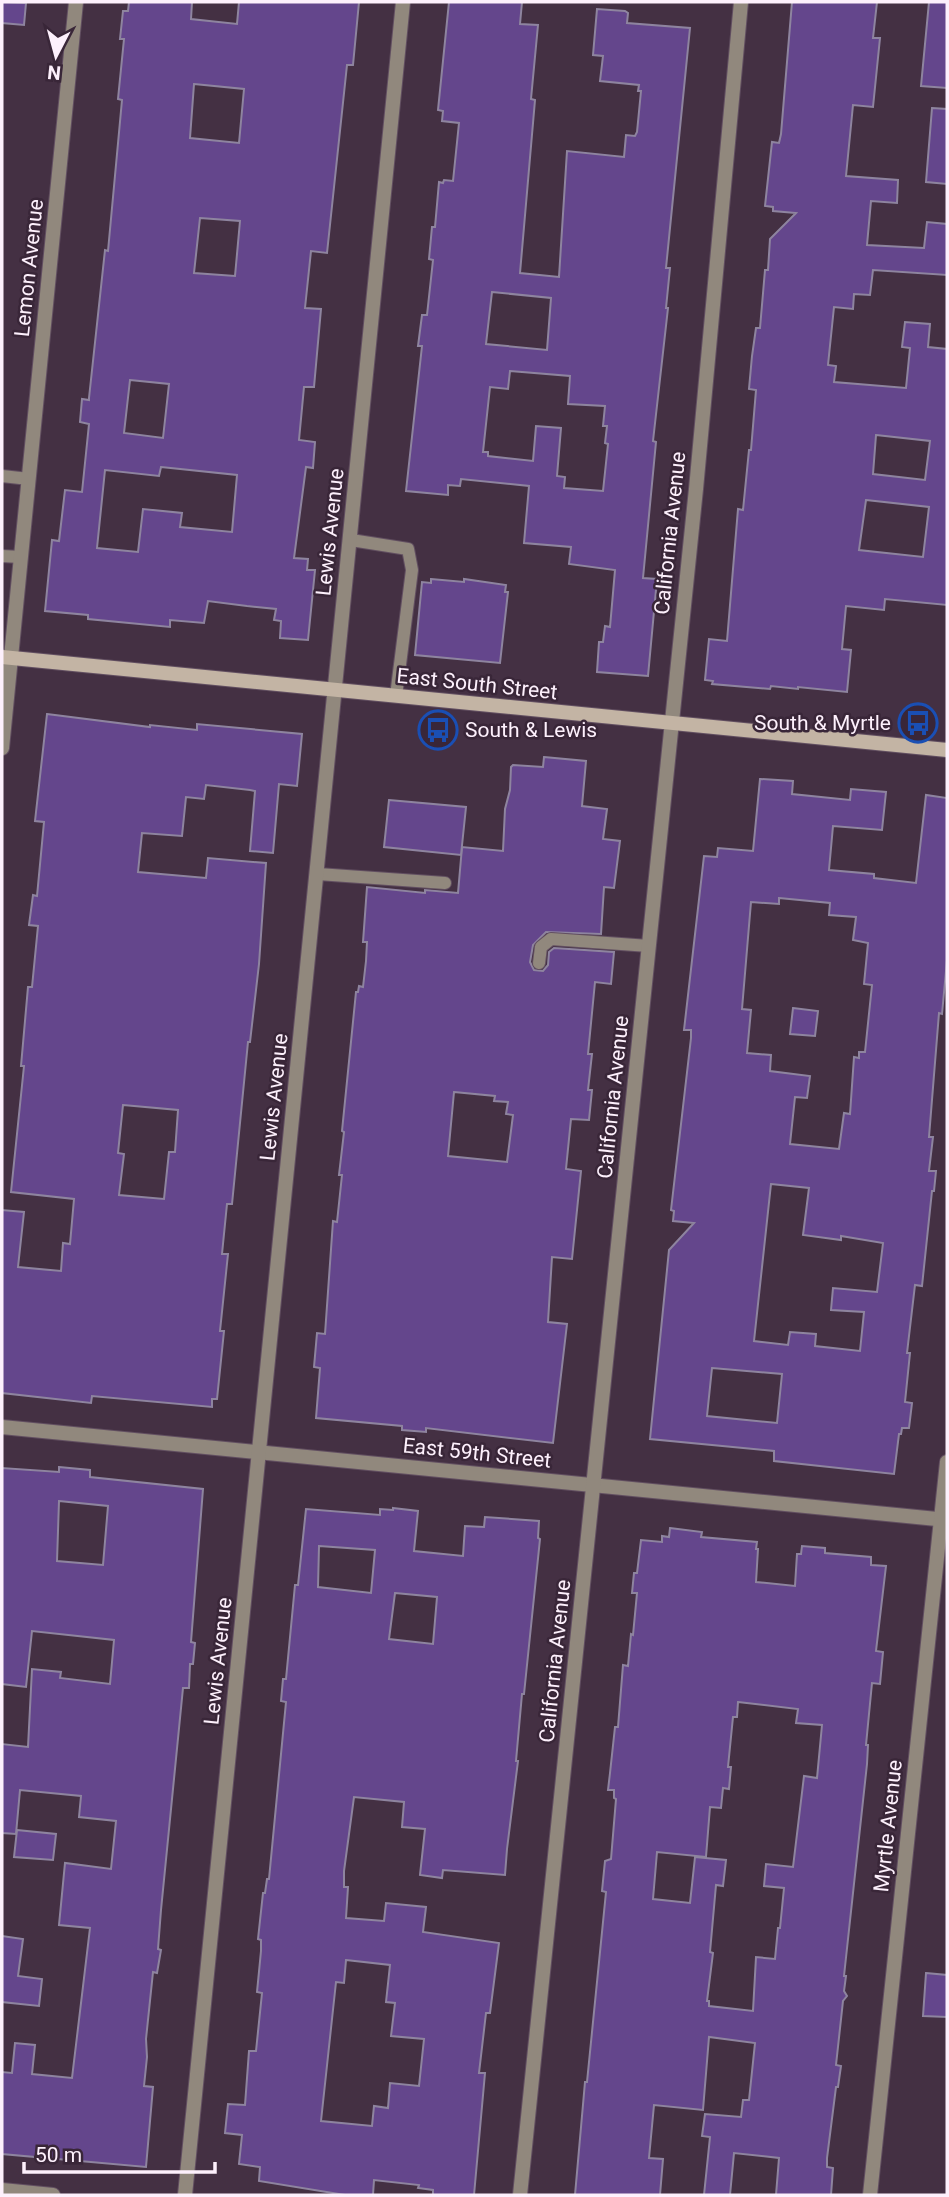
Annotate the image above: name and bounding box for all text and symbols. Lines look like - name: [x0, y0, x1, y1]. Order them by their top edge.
- north arrow: [21, 21, 91, 91]
- text: N: [46, 60, 62, 85]
- street label: Lemon Avenue: [10, 198, 48, 338]
- street label: California Avenue: [650, 450, 690, 616]
- street label: Lewis Avenue: [311, 467, 349, 597]
- street label: East South Street: [396, 664, 559, 704]
- bus stop icon: South & Myrtle: [897, 702, 939, 744]
- bus stop icon: South & Lewis: [417, 709, 459, 751]
- place label: South & Myrtle: [754, 711, 891, 735]
- place label: South & Lewis: [465, 718, 597, 742]
- street label: California Avenue: [593, 1014, 633, 1180]
- street label: Lewis Avenue: [255, 1032, 293, 1162]
- street label: East 59th Street: [402, 1433, 552, 1473]
- street label: California Avenue: [535, 1578, 575, 1744]
- street label: Lewis Avenue: [199, 1596, 237, 1726]
- street label: Myrtle Avenue: [869, 1759, 907, 1893]
- scale bar: [24, 2130, 215, 2174]
- text: 50 m: [35, 2143, 82, 2167]

